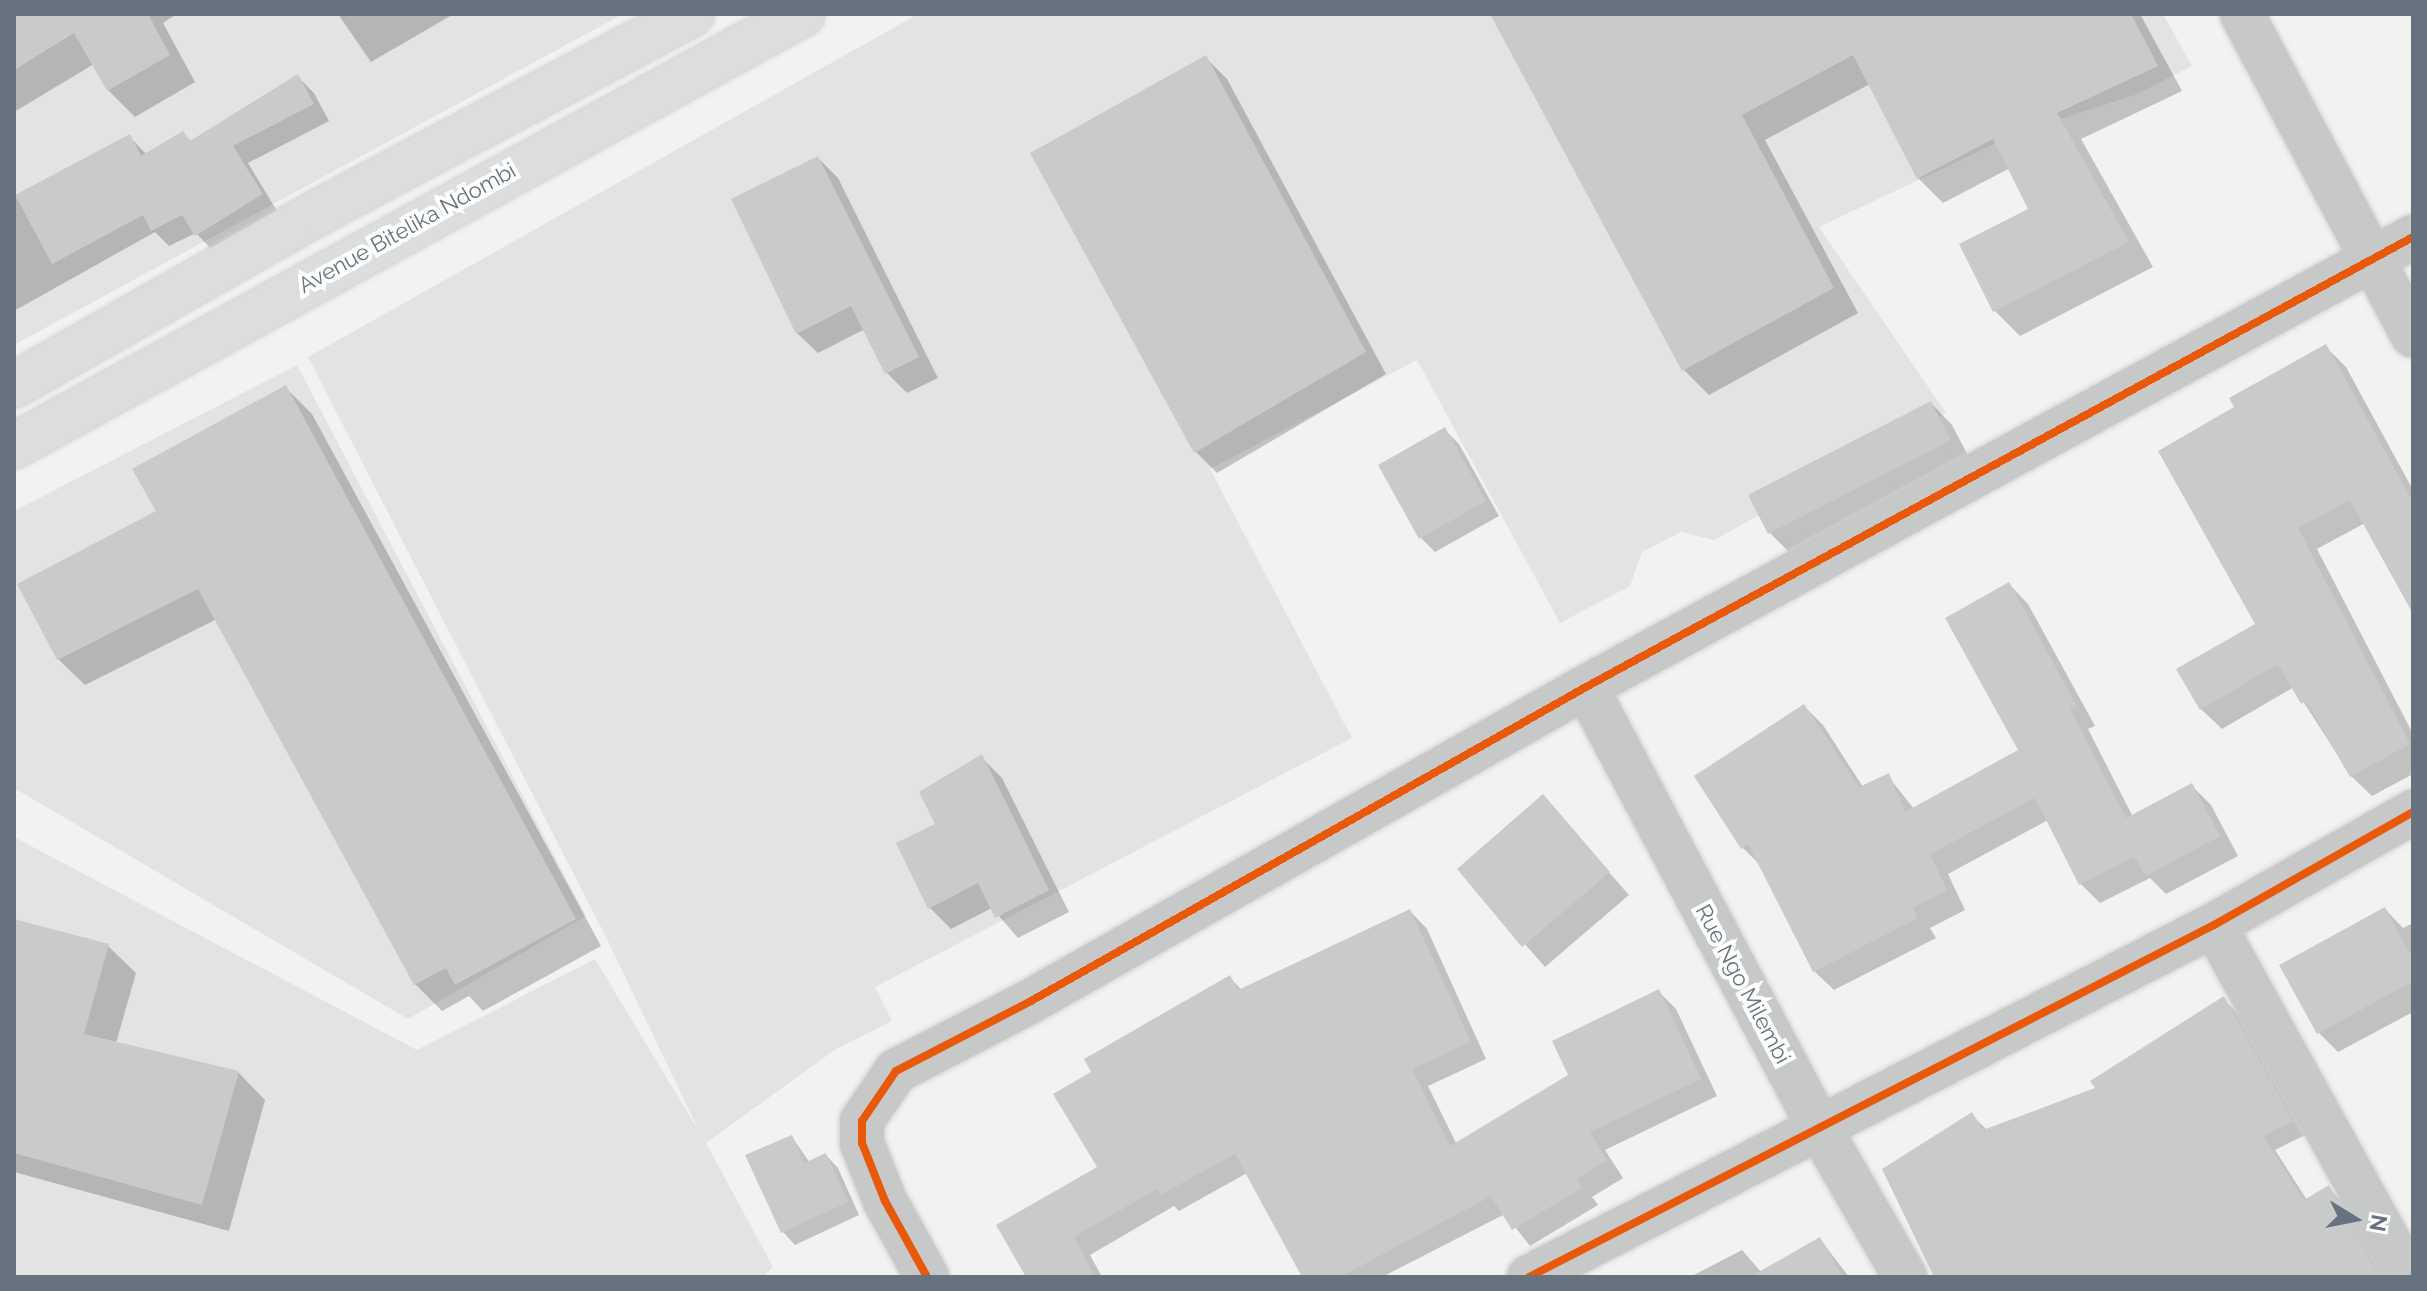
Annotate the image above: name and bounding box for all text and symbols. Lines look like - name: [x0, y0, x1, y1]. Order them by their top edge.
- street label: Avenue Bitelika Ndombi: [294, 157, 520, 299]
- street label: Rue Ngo Milembi: [1690, 900, 1796, 1068]
- north arrow: [2315, 1179, 2395, 1259]
- text: N: [2364, 1213, 2393, 1234]

